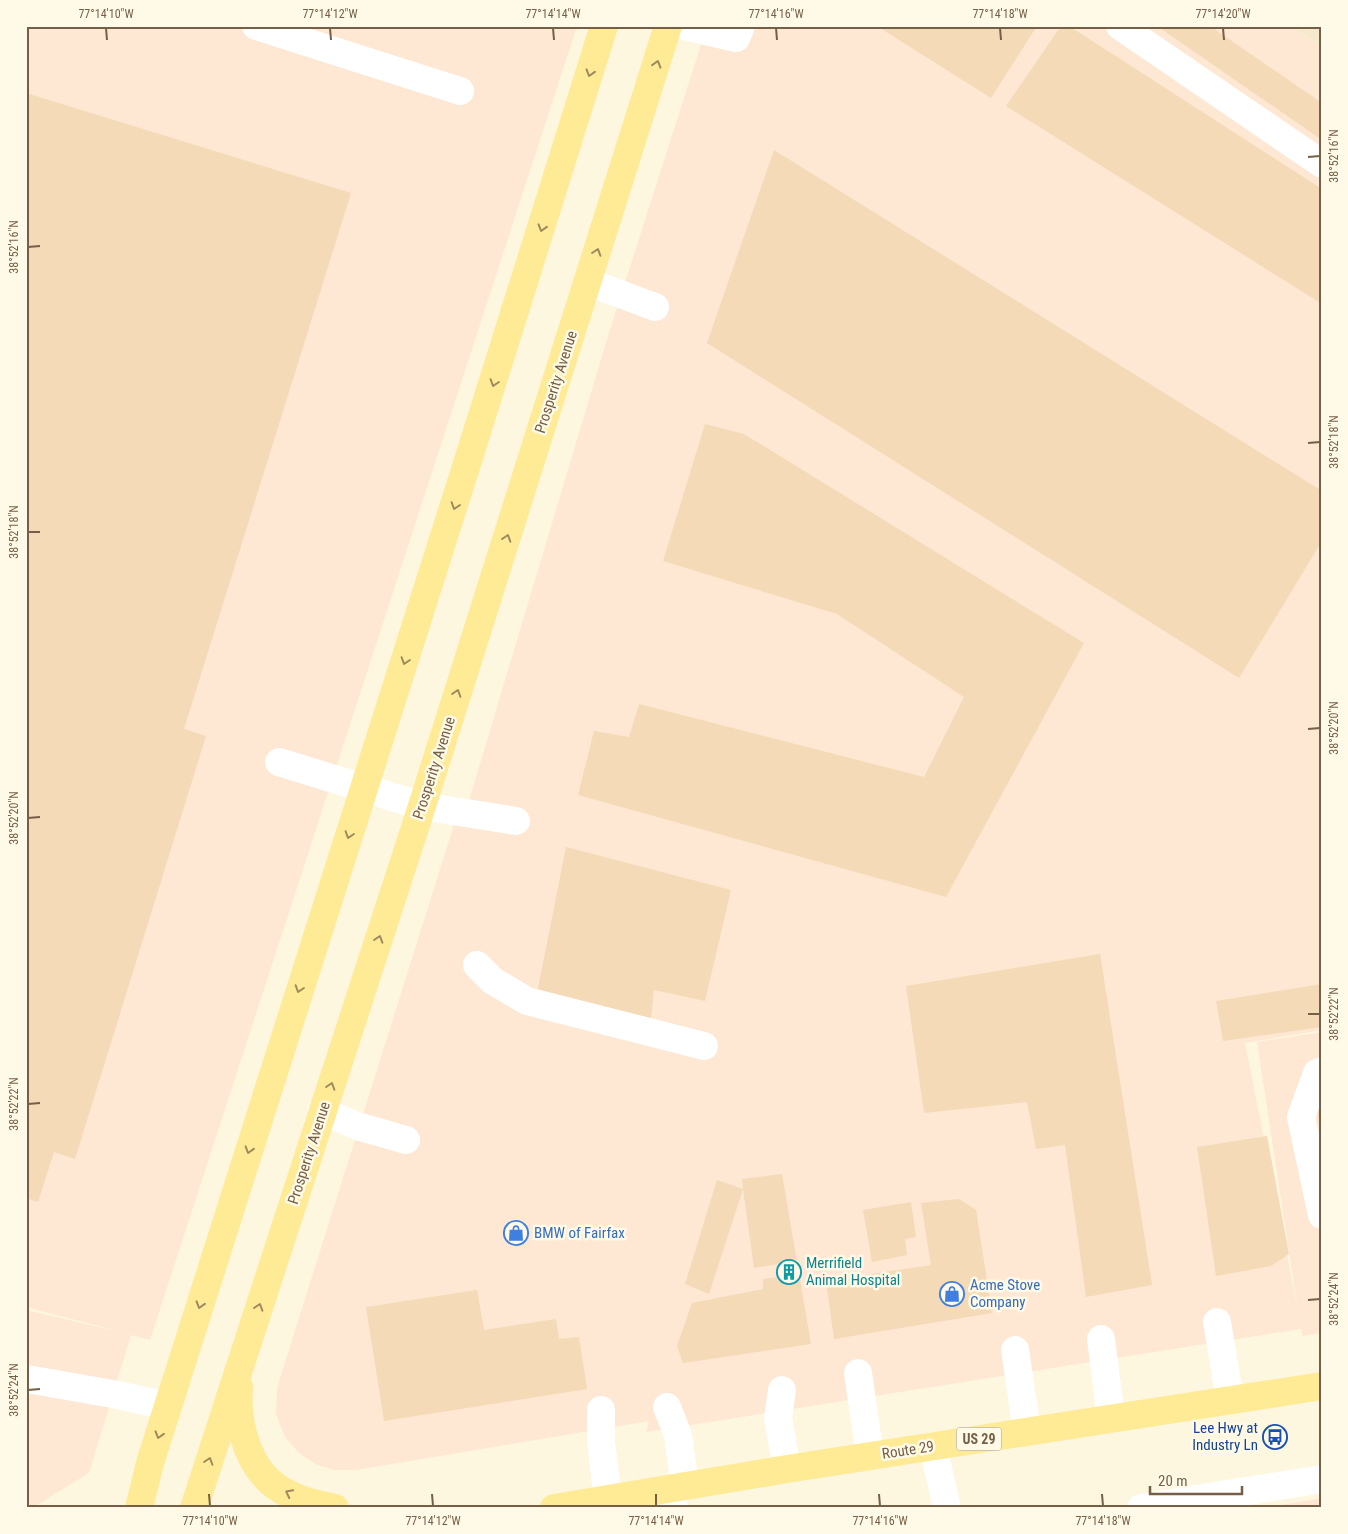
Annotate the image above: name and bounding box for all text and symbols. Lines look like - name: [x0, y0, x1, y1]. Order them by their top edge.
- text: 77°14'10"W: [78, 7, 134, 21]
- text: 77°14'12"W: [302, 7, 358, 21]
- text: 77°14'14"W: [525, 7, 581, 21]
- text: 77°14'16"W: [748, 7, 804, 21]
- text: 77°14'18"W: [972, 7, 1028, 21]
- text: 77°14'20"W: [1195, 7, 1251, 21]
- one-way arrow: [651, 60, 661, 69]
- one-way arrow: [585, 68, 595, 76]
- text: 38°52'16"N: [1327, 129, 1341, 183]
- text: 38°52'16"N: [7, 220, 21, 274]
- one-way arrow: [538, 223, 548, 232]
- one-way arrow: [591, 249, 601, 257]
- street label: Prosperity Avenue: [531, 328, 581, 436]
- one-way arrow: [489, 379, 499, 387]
- text: 38°52'18"N: [1327, 415, 1341, 469]
- one-way arrow: [451, 501, 461, 510]
- text: 38°52'18"N: [7, 505, 21, 559]
- one-way arrow: [501, 535, 511, 543]
- one-way arrow: [401, 656, 411, 664]
- one-way arrow: [452, 690, 462, 698]
- text: 38°52'20"N: [1327, 701, 1341, 755]
- street label: Prosperity Avenue: [409, 714, 459, 822]
- text: 38°52'20"N: [7, 791, 21, 845]
- one-way arrow: [345, 830, 355, 838]
- one-way arrow: [373, 935, 383, 943]
- one-way arrow: [295, 984, 305, 993]
- text: 38°52'22"N: [1327, 987, 1341, 1041]
- text: 38°52'22"N: [7, 1077, 21, 1131]
- one-way arrow: [325, 1082, 335, 1090]
- street label: Prosperity Avenue: [284, 1099, 334, 1207]
- one-way arrow: [244, 1145, 254, 1154]
- shop icon: BMW of Fairfax: [503, 1220, 529, 1246]
- place label: BMW of Fairfax: [534, 1224, 625, 1242]
- place label: Merrifield Animal Hospital: [806, 1254, 900, 1289]
- building icon: Merrifield Animal Hospital: [776, 1259, 802, 1285]
- text: 38°52'24"N: [1327, 1272, 1341, 1326]
- place label: Acme Stove Company: [970, 1276, 1040, 1311]
- shop icon: Acme Stove Company: [939, 1281, 965, 1307]
- one-way arrow: [195, 1300, 205, 1309]
- one-way arrow: [254, 1303, 264, 1311]
- text: 38°52'24"N: [7, 1363, 21, 1417]
- place label: Lee Hwy at Industry Ln: [1192, 1419, 1258, 1454]
- bus stop icon: Lee Hwy at Industry Ln: [1262, 1424, 1288, 1450]
- road number: US 29: [956, 1428, 1002, 1450]
- one-way arrow: [155, 1430, 165, 1438]
- street label: Route 29: [881, 1437, 935, 1463]
- one-way arrow: [203, 1458, 213, 1466]
- scale bar: [1150, 1464, 1243, 1496]
- text: 20 m: [1158, 1472, 1188, 1490]
- one-way arrow: [285, 1489, 294, 1499]
- text: 77°14'10"W: [182, 1514, 238, 1528]
- text: 77°14'12"W: [405, 1514, 461, 1528]
- text: 77°14'14"W: [628, 1514, 684, 1528]
- text: 77°14'16"W: [852, 1514, 908, 1528]
- text: 77°14'18"W: [1075, 1514, 1131, 1528]

